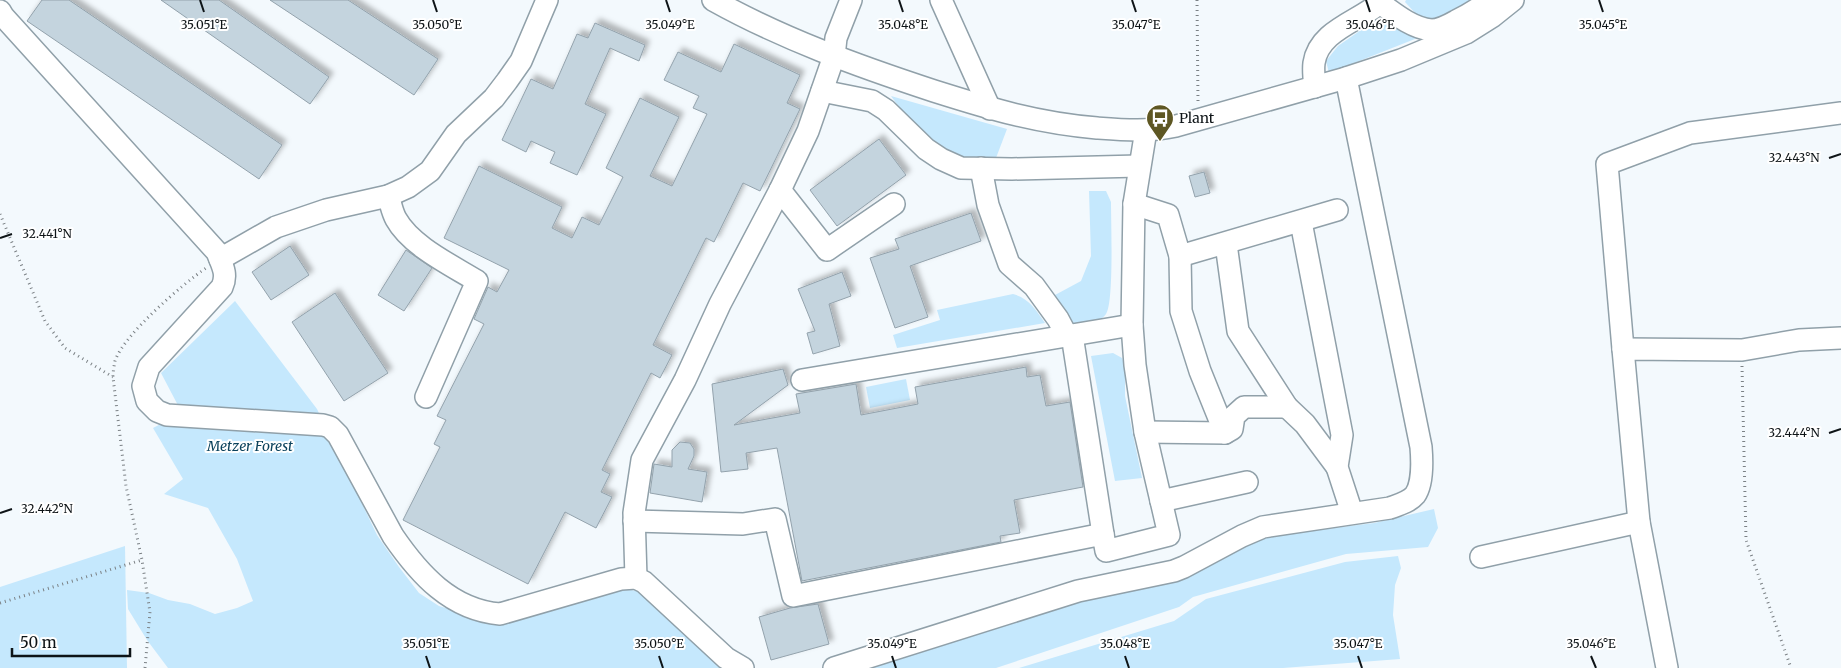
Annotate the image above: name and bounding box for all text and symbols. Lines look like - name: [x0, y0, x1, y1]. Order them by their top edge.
- text: 35.051°E: [181, 17, 228, 32]
- text: 35.050°E: [412, 17, 462, 32]
- text: 35.049°E: [645, 17, 695, 32]
- text: 35.048°E: [878, 17, 928, 32]
- text: 35.047°E: [1112, 17, 1161, 32]
- text: 35.046°E: [1345, 17, 1395, 32]
- text: 35.045°E: [1579, 17, 1628, 32]
- bus stop icon: Plant: [1145, 103, 1175, 142]
- place label: Plant: [1179, 109, 1215, 127]
- text: 32.443°N: [1768, 150, 1820, 165]
- text: 32.441°N: [22, 226, 72, 241]
- text: 32.444°N: [1768, 425, 1820, 440]
- park label: Metzer Forest: [206, 437, 293, 455]
- text: 32.442°N: [21, 501, 74, 516]
- scale bar: [12, 626, 130, 658]
- text: 50 m: [20, 633, 57, 652]
- text: 35.051°E: [403, 636, 450, 651]
- text: 35.050°E: [634, 636, 684, 651]
- text: 35.049°E: [867, 636, 917, 651]
- text: 35.048°E: [1100, 636, 1150, 651]
- text: 35.047°E: [1334, 636, 1383, 651]
- text: 35.046°E: [1566, 636, 1616, 651]

